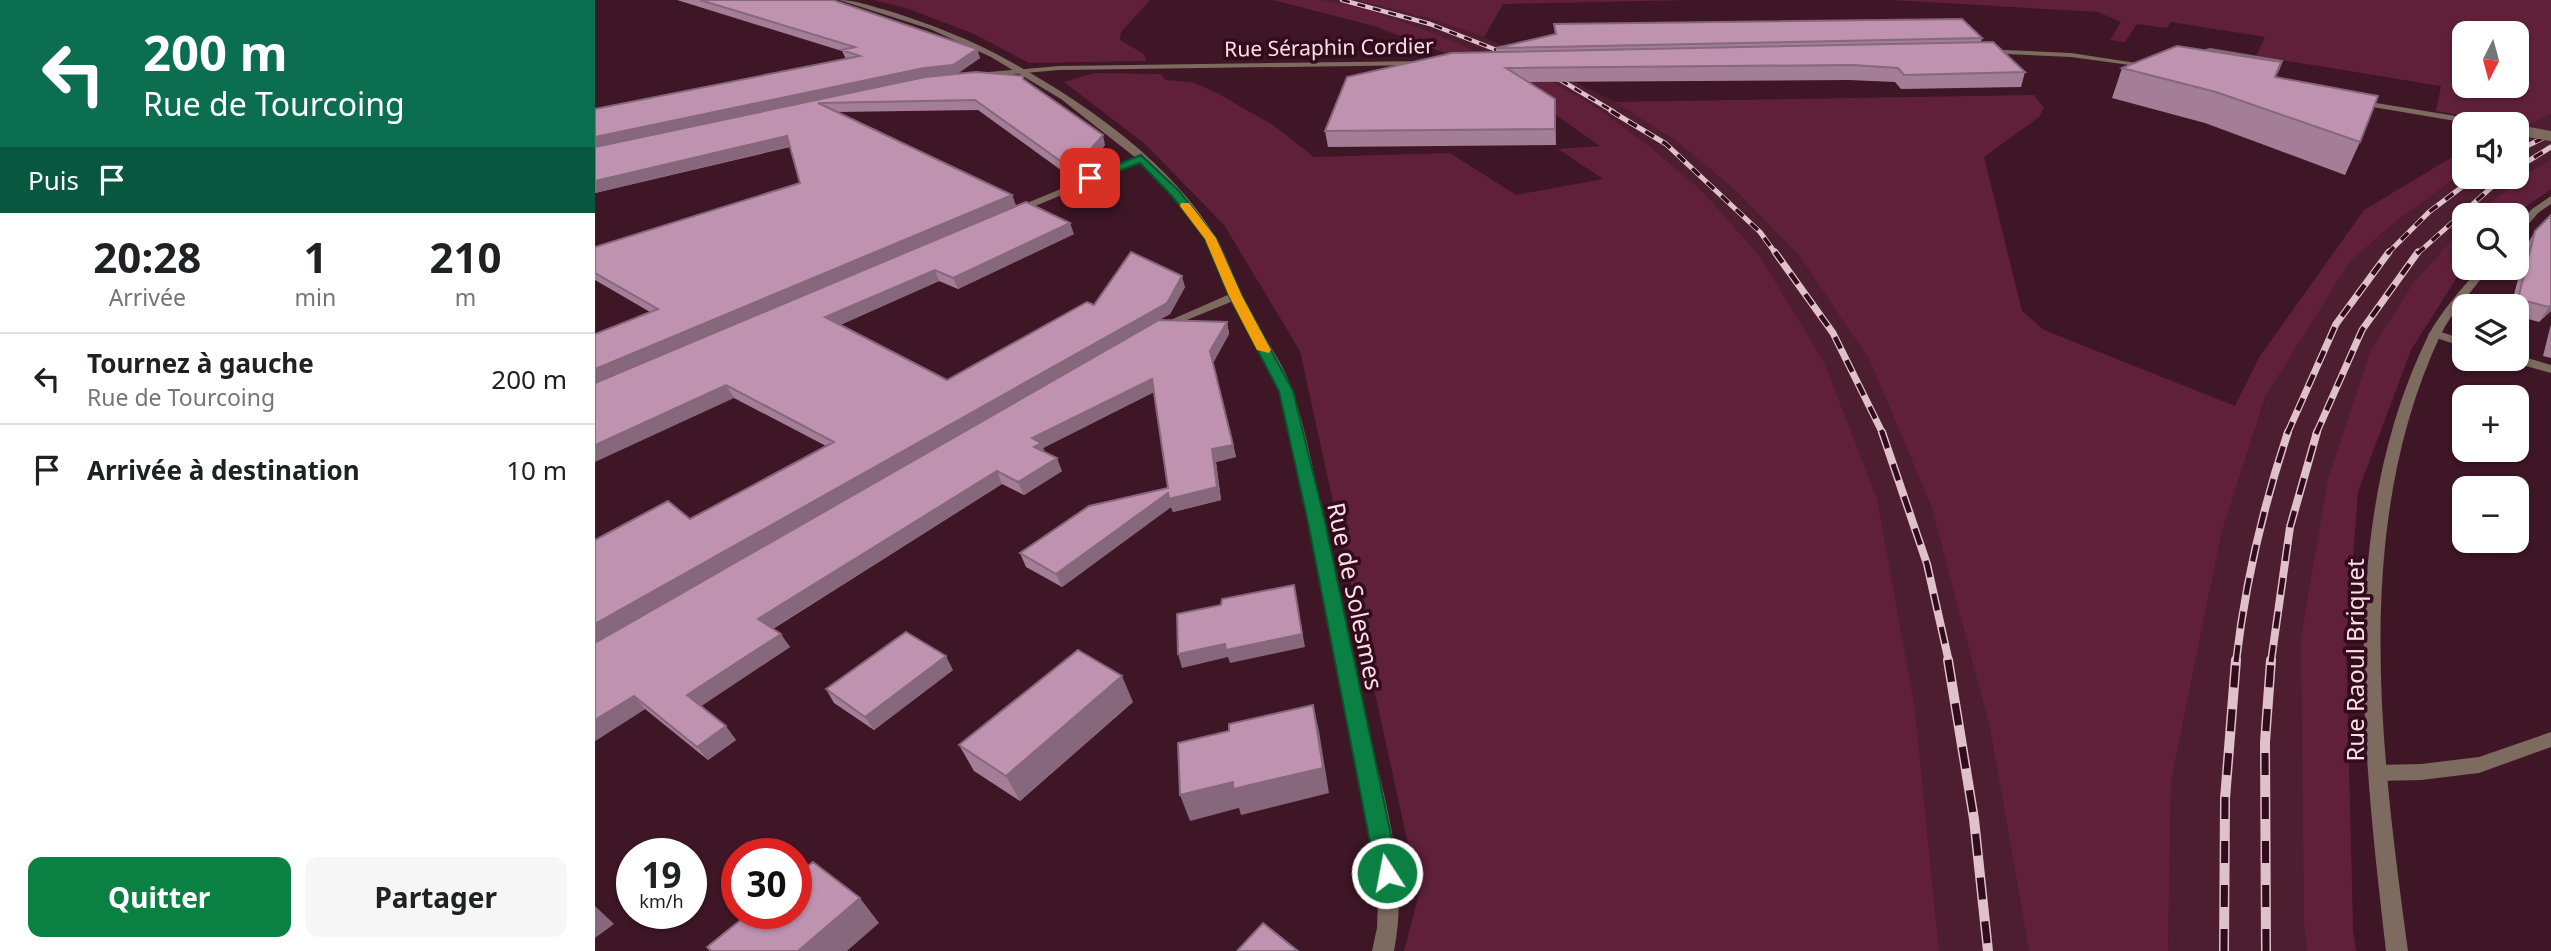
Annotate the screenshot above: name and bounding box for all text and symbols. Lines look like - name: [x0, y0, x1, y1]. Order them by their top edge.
- text: 200 m: [143, 19, 288, 85]
- north arrow: [2452, 21, 2529, 98]
- map controls: [2452, 21, 2529, 553]
- icon: left: [28, 28, 119, 119]
- street label: Rue Séraphin Cordier: [1224, 31, 1434, 63]
- text: Rue de Tourcoing: [143, 82, 405, 125]
- button: sound: [2452, 112, 2529, 189]
- pin: [1060, 148, 1120, 208]
- icon: arrive: [1071, 159, 1109, 197]
- icon: arrive: [93, 161, 131, 199]
- text: Puis: [28, 162, 79, 198]
- button: search: [2452, 203, 2529, 280]
- text: 20:28: [93, 228, 201, 285]
- text: 1: [303, 228, 327, 285]
- text: 210: [430, 228, 502, 285]
- text: Arrivée: [109, 281, 186, 313]
- text: min: [295, 281, 336, 313]
- text: m: [455, 281, 476, 313]
- button: layers: [2452, 294, 2529, 371]
- text: Tournez à gauche: [87, 345, 314, 381]
- icon: left: [28, 360, 66, 398]
- text: 200 m: [491, 361, 567, 397]
- text: Rue de Tourcoing: [87, 381, 275, 413]
- button: +: [2452, 385, 2529, 462]
- icon: arrive: [28, 451, 66, 489]
- text: Arrivée à destination: [87, 452, 360, 488]
- text: 10 m: [506, 452, 567, 488]
- button: −: [2452, 476, 2529, 553]
- street label: Rue de Solesmes: [1320, 499, 1392, 693]
- street label: Rue Raoul Briquet: [2338, 558, 2371, 762]
- position arrow: [1350, 836, 1424, 910]
- speed limit sign: 30: [721, 838, 812, 929]
- text: 19: [641, 851, 682, 898]
- button: Quitter: [28, 857, 291, 937]
- button: Partager: [305, 857, 567, 937]
- text: km/h: [639, 889, 684, 913]

